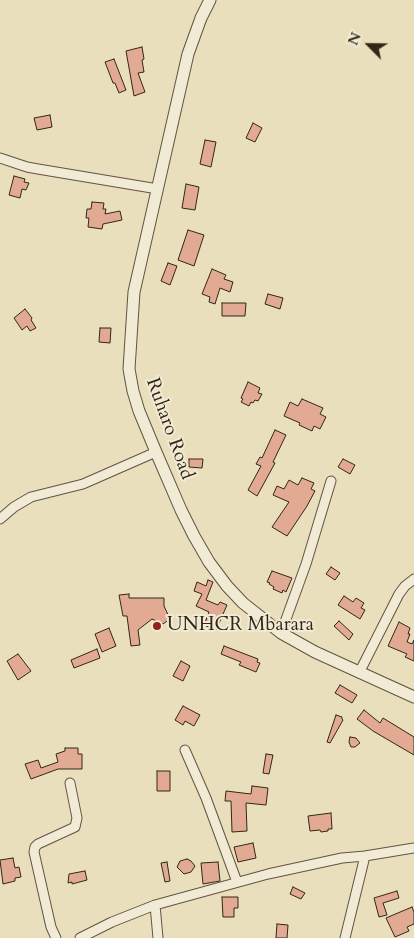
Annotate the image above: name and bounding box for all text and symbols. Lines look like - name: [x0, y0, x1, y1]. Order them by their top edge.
- north arrow: [344, 20, 394, 70]
- text: N: [344, 30, 366, 48]
- street label: Ruharo Road: [140, 375, 198, 483]
- place label: UNHCR Mbarara: [167, 615, 314, 637]
- marker: UNHCR Mbarara: [151, 620, 163, 632]

